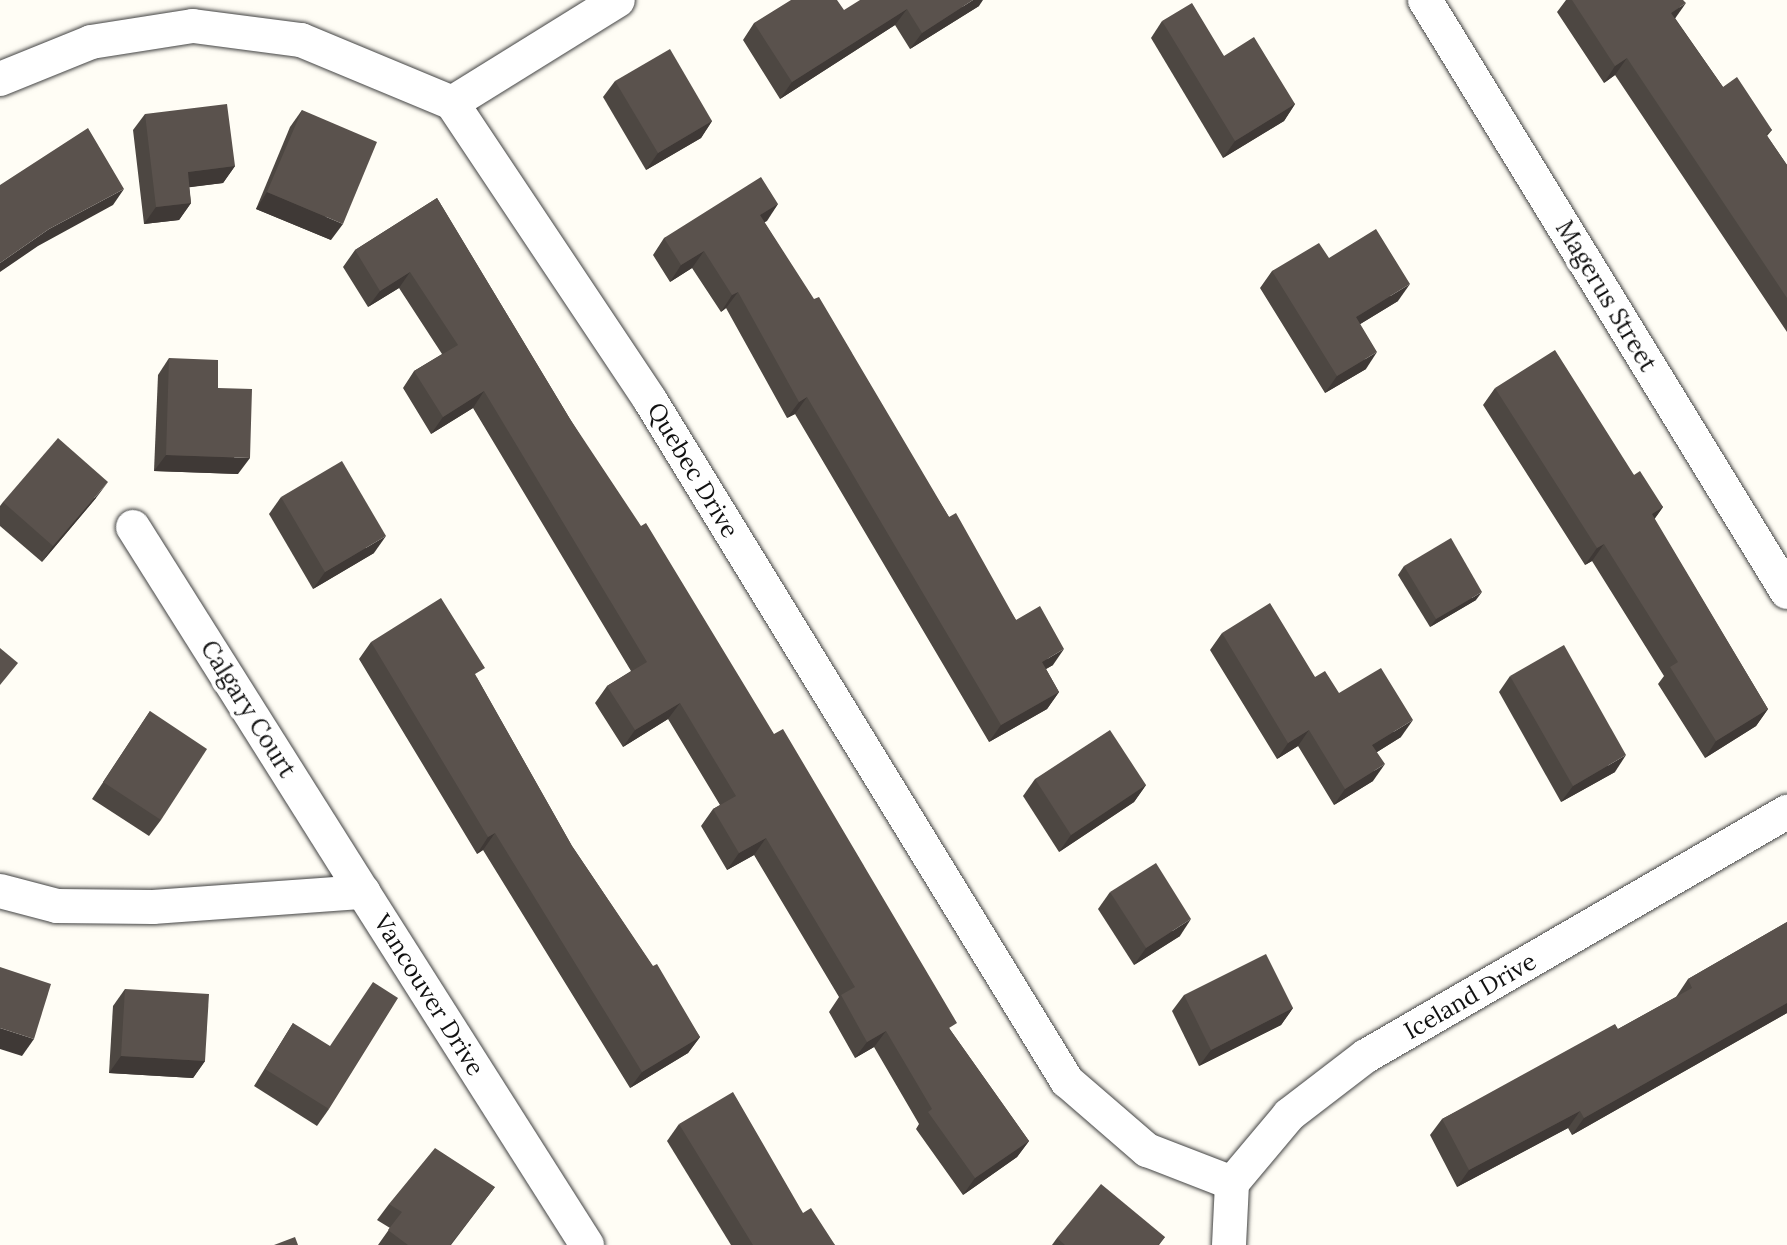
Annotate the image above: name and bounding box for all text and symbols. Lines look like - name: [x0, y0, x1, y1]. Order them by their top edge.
- street label: Magerus Street: [1550, 215, 1662, 377]
- street label: Quebec Drive: [641, 397, 745, 543]
- street label: Calgary Court: [194, 635, 302, 783]
- street label: Vancouver Drive: [368, 909, 490, 1081]
- street label: Iceland Drive: [1399, 947, 1541, 1045]

